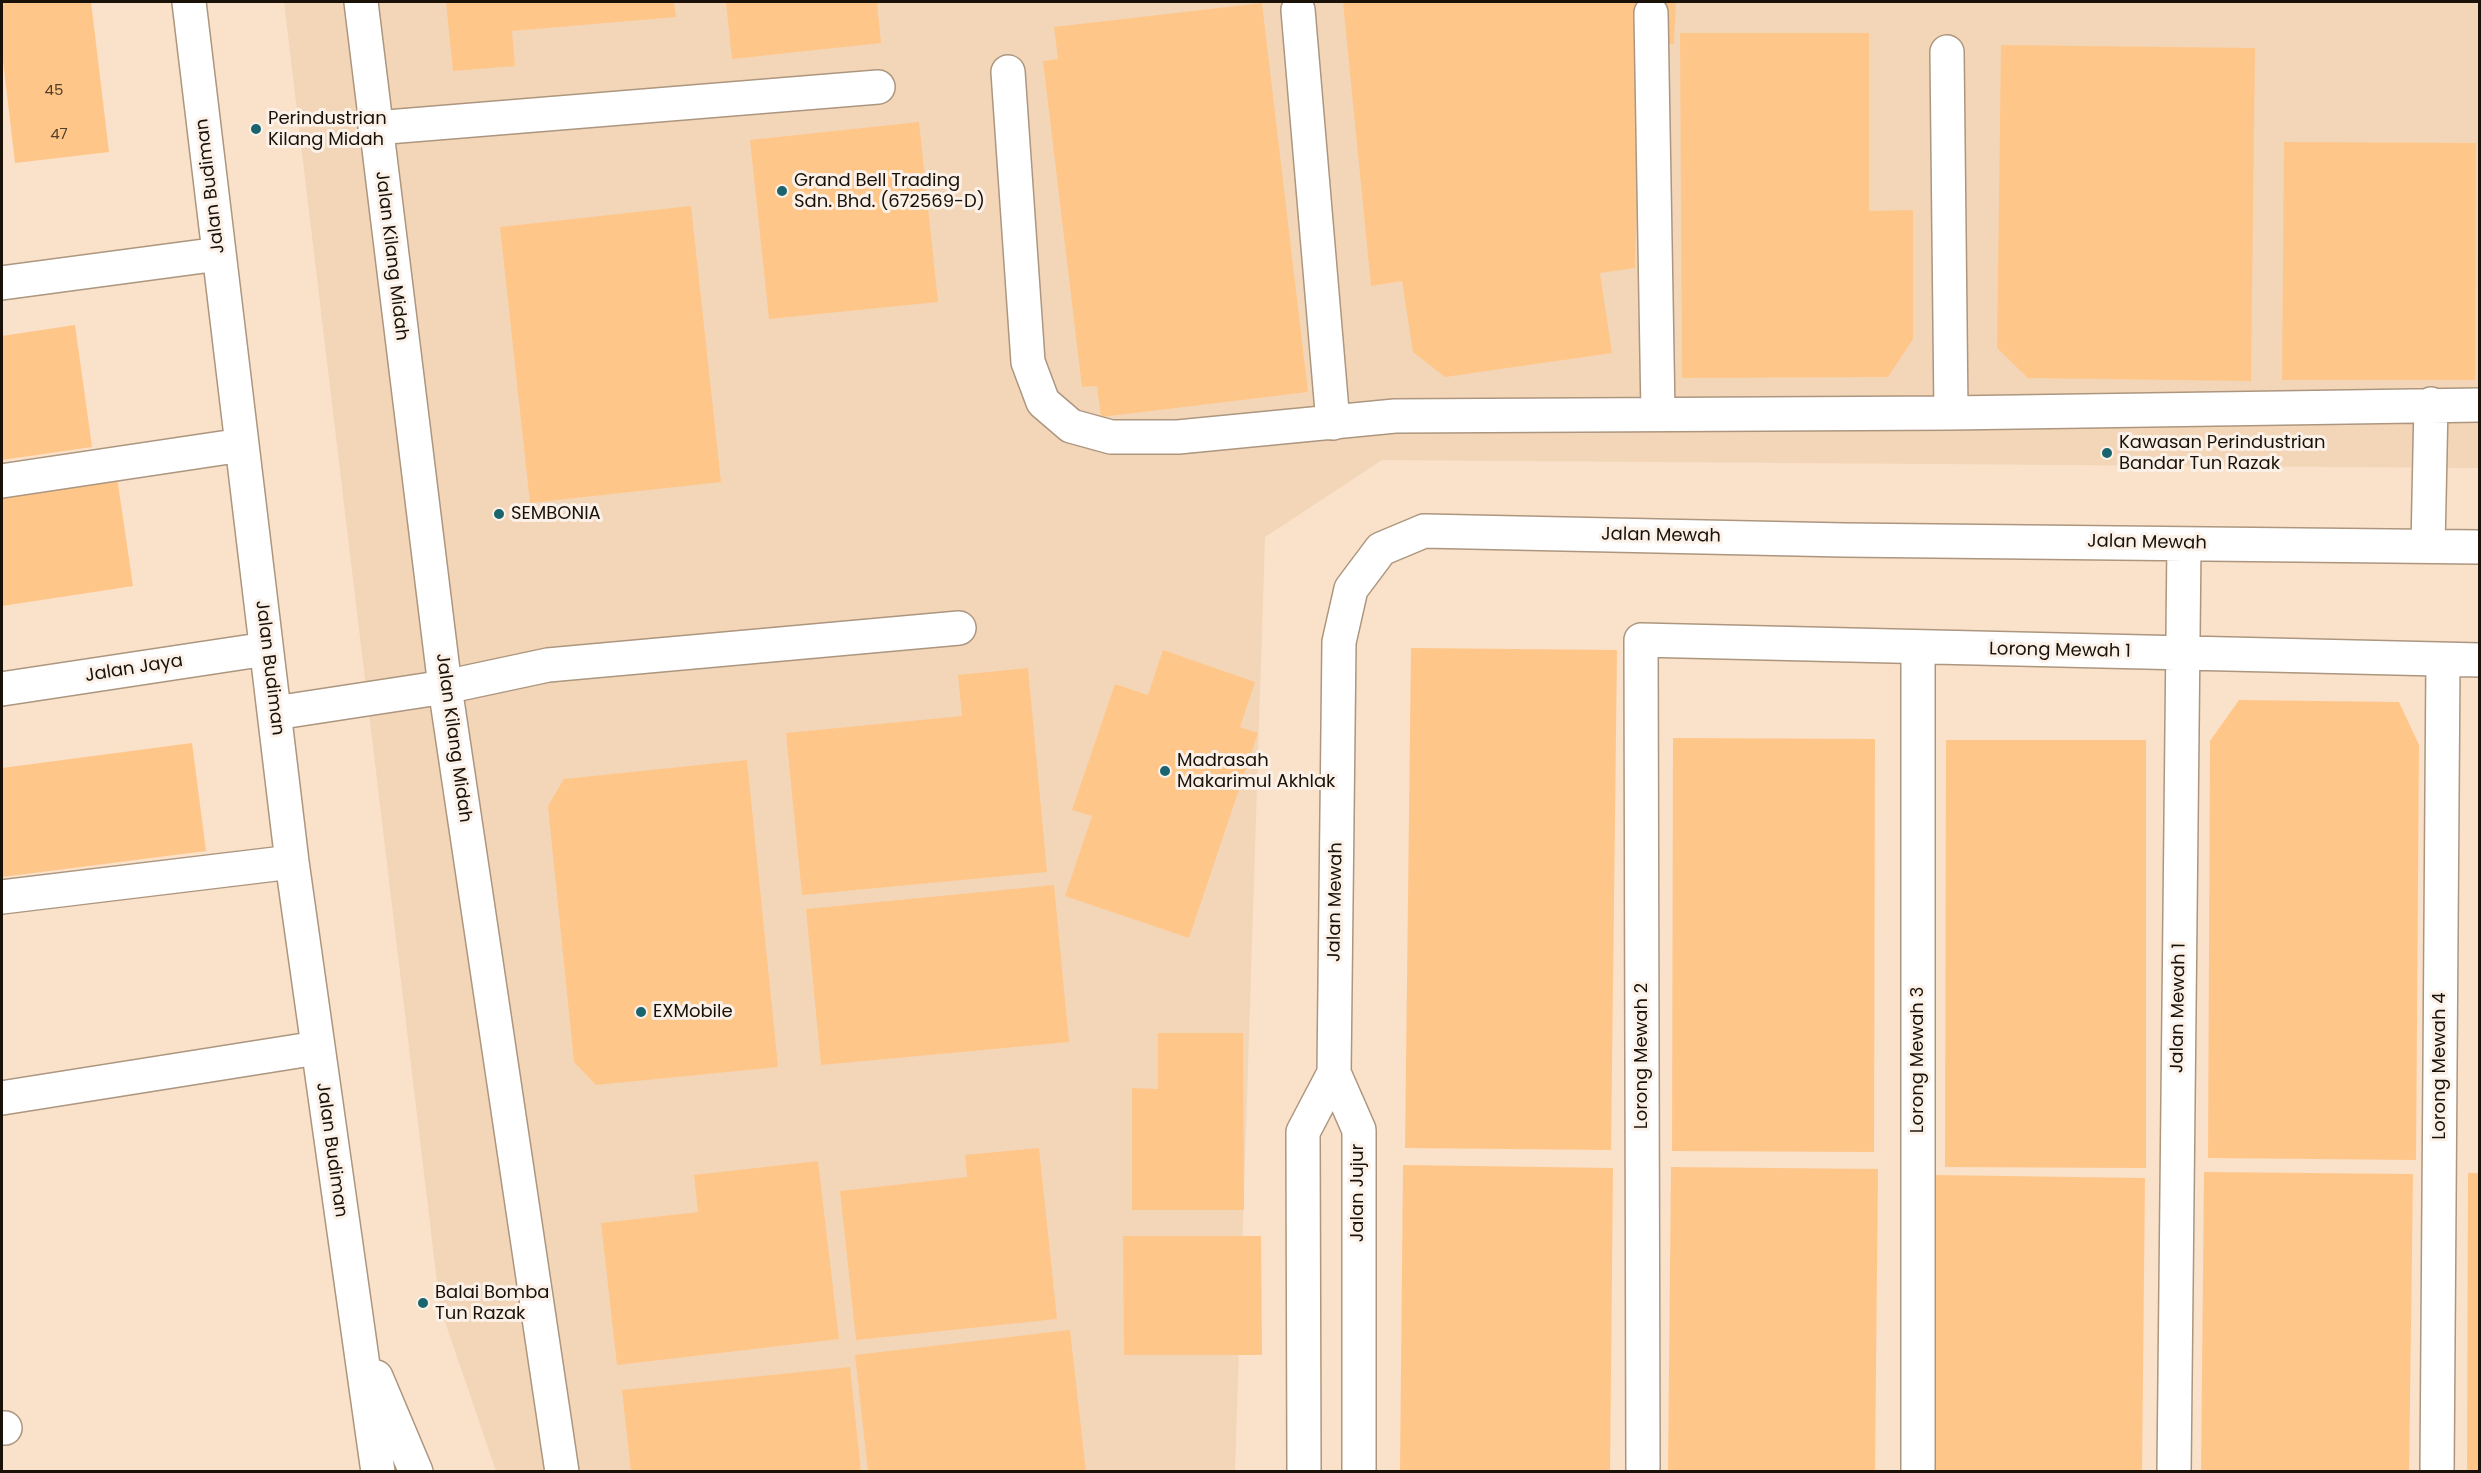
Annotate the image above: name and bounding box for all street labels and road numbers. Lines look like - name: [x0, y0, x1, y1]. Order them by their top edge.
- street label: Jalan Budiman: [192, 117, 230, 255]
- street label: Jalan Kilang Midah: [370, 170, 412, 342]
- street label: Jalan Mewah: [1601, 524, 1721, 548]
- street label: Jalan Mewah: [2087, 531, 2207, 555]
- street label: Jalan Budiman: [250, 599, 288, 737]
- street label: Lorong Mewah 1: [1989, 639, 2131, 663]
- street label: Jalan Jaya: [84, 651, 184, 687]
- street label: Jalan Kilang Midah: [430, 652, 476, 824]
- street label: Jalan Mewah: [1324, 842, 1348, 962]
- street label: Jalan Mewah 1: [2167, 943, 2191, 1073]
- street label: Lorong Mewah 2: [1631, 983, 1653, 1129]
- street label: Lorong Mewah 3: [1907, 987, 1929, 1133]
- street label: Lorong Mewah 4: [2429, 992, 2451, 1140]
- street label: Jalan Budiman: [311, 1081, 351, 1219]
- street label: Jalan Jujur: [1347, 1144, 1369, 1242]

